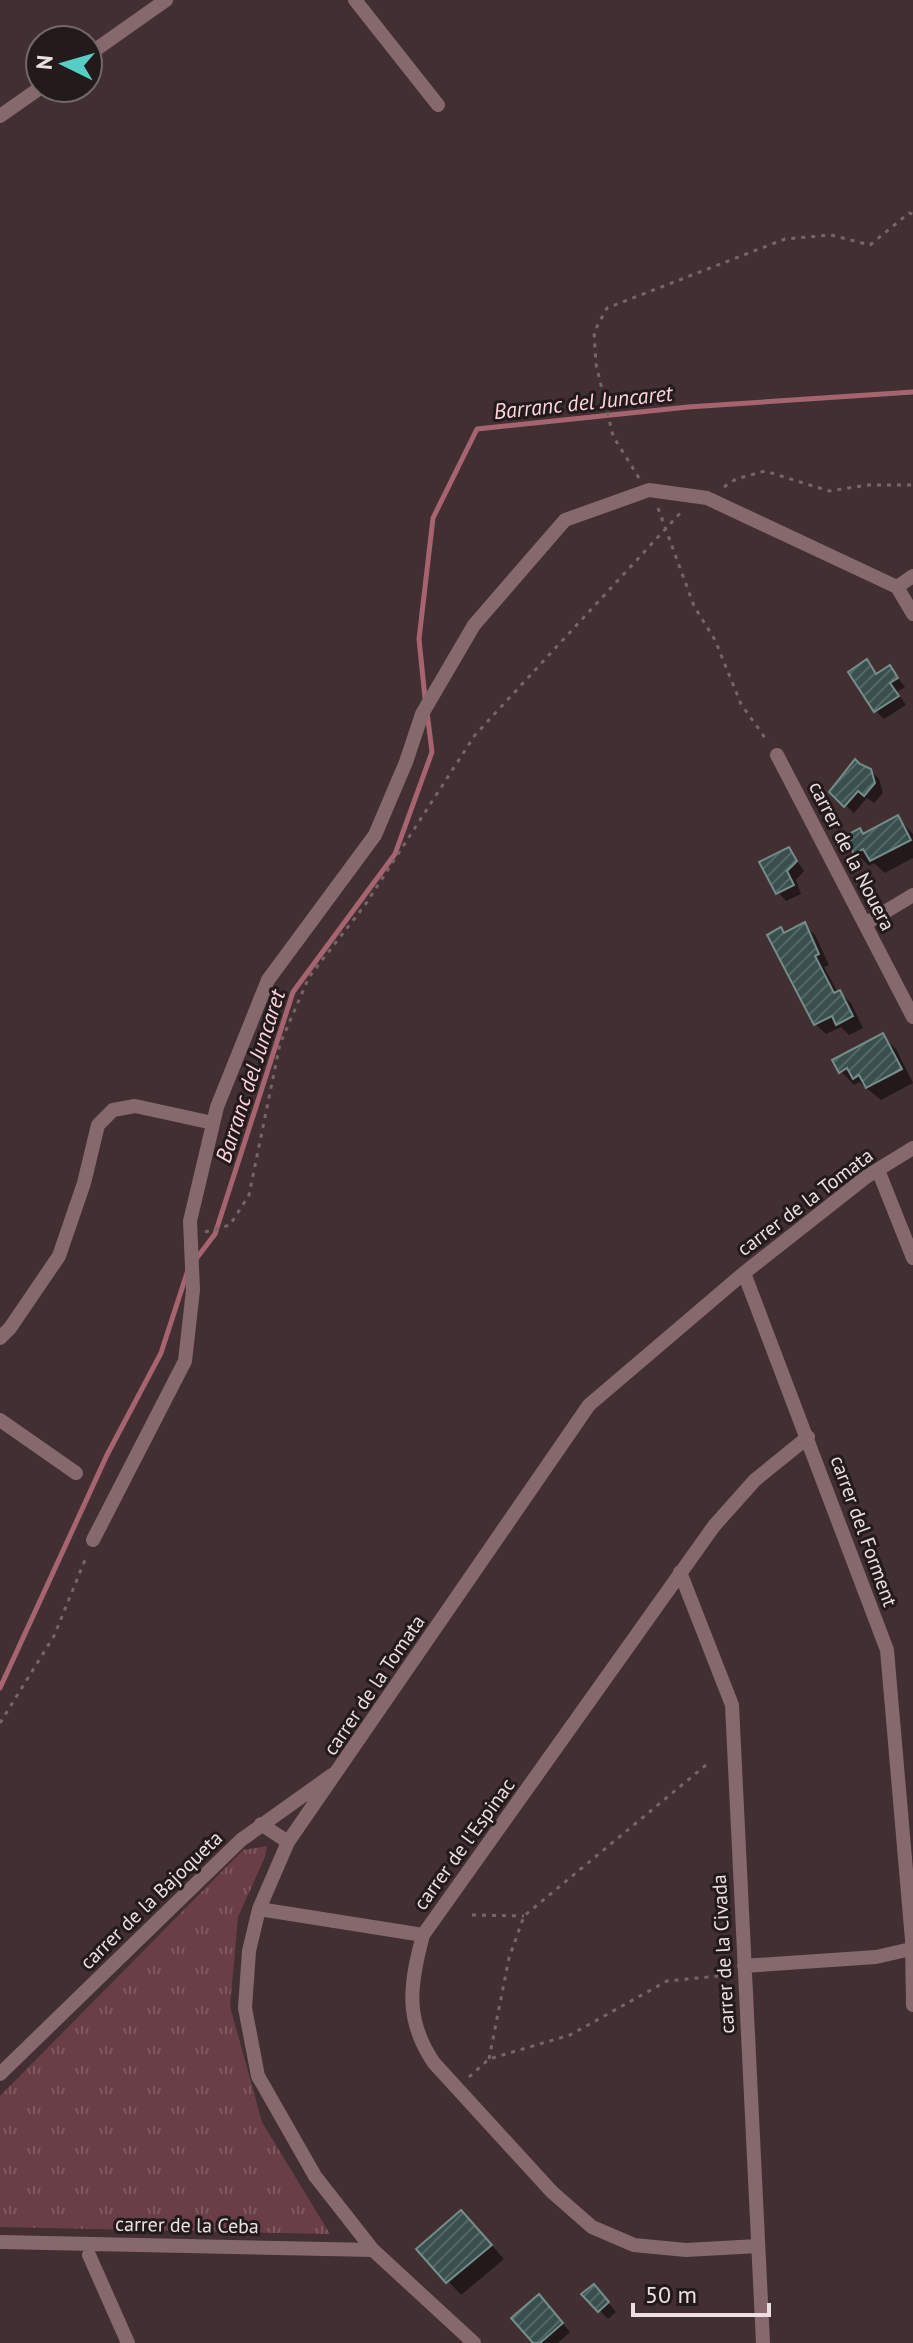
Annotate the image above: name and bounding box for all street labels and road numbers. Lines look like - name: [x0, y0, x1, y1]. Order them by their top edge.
- street label: carrer de la Nouera: [803, 777, 901, 935]
- street label: carrer de la Tomata: [732, 1142, 878, 1262]
- street label: carrer del Forment: [825, 1452, 903, 1610]
- street label: carrer de la Tomata: [317, 1610, 431, 1760]
- street label: carrer de l'Espinac: [407, 1773, 521, 1915]
- street label: carrer de la Bajoqueta: [74, 1825, 228, 1975]
- street label: carrer de la Civada: [706, 1874, 740, 2034]
- street label: carrer de la Ceba: [115, 2211, 259, 2239]

